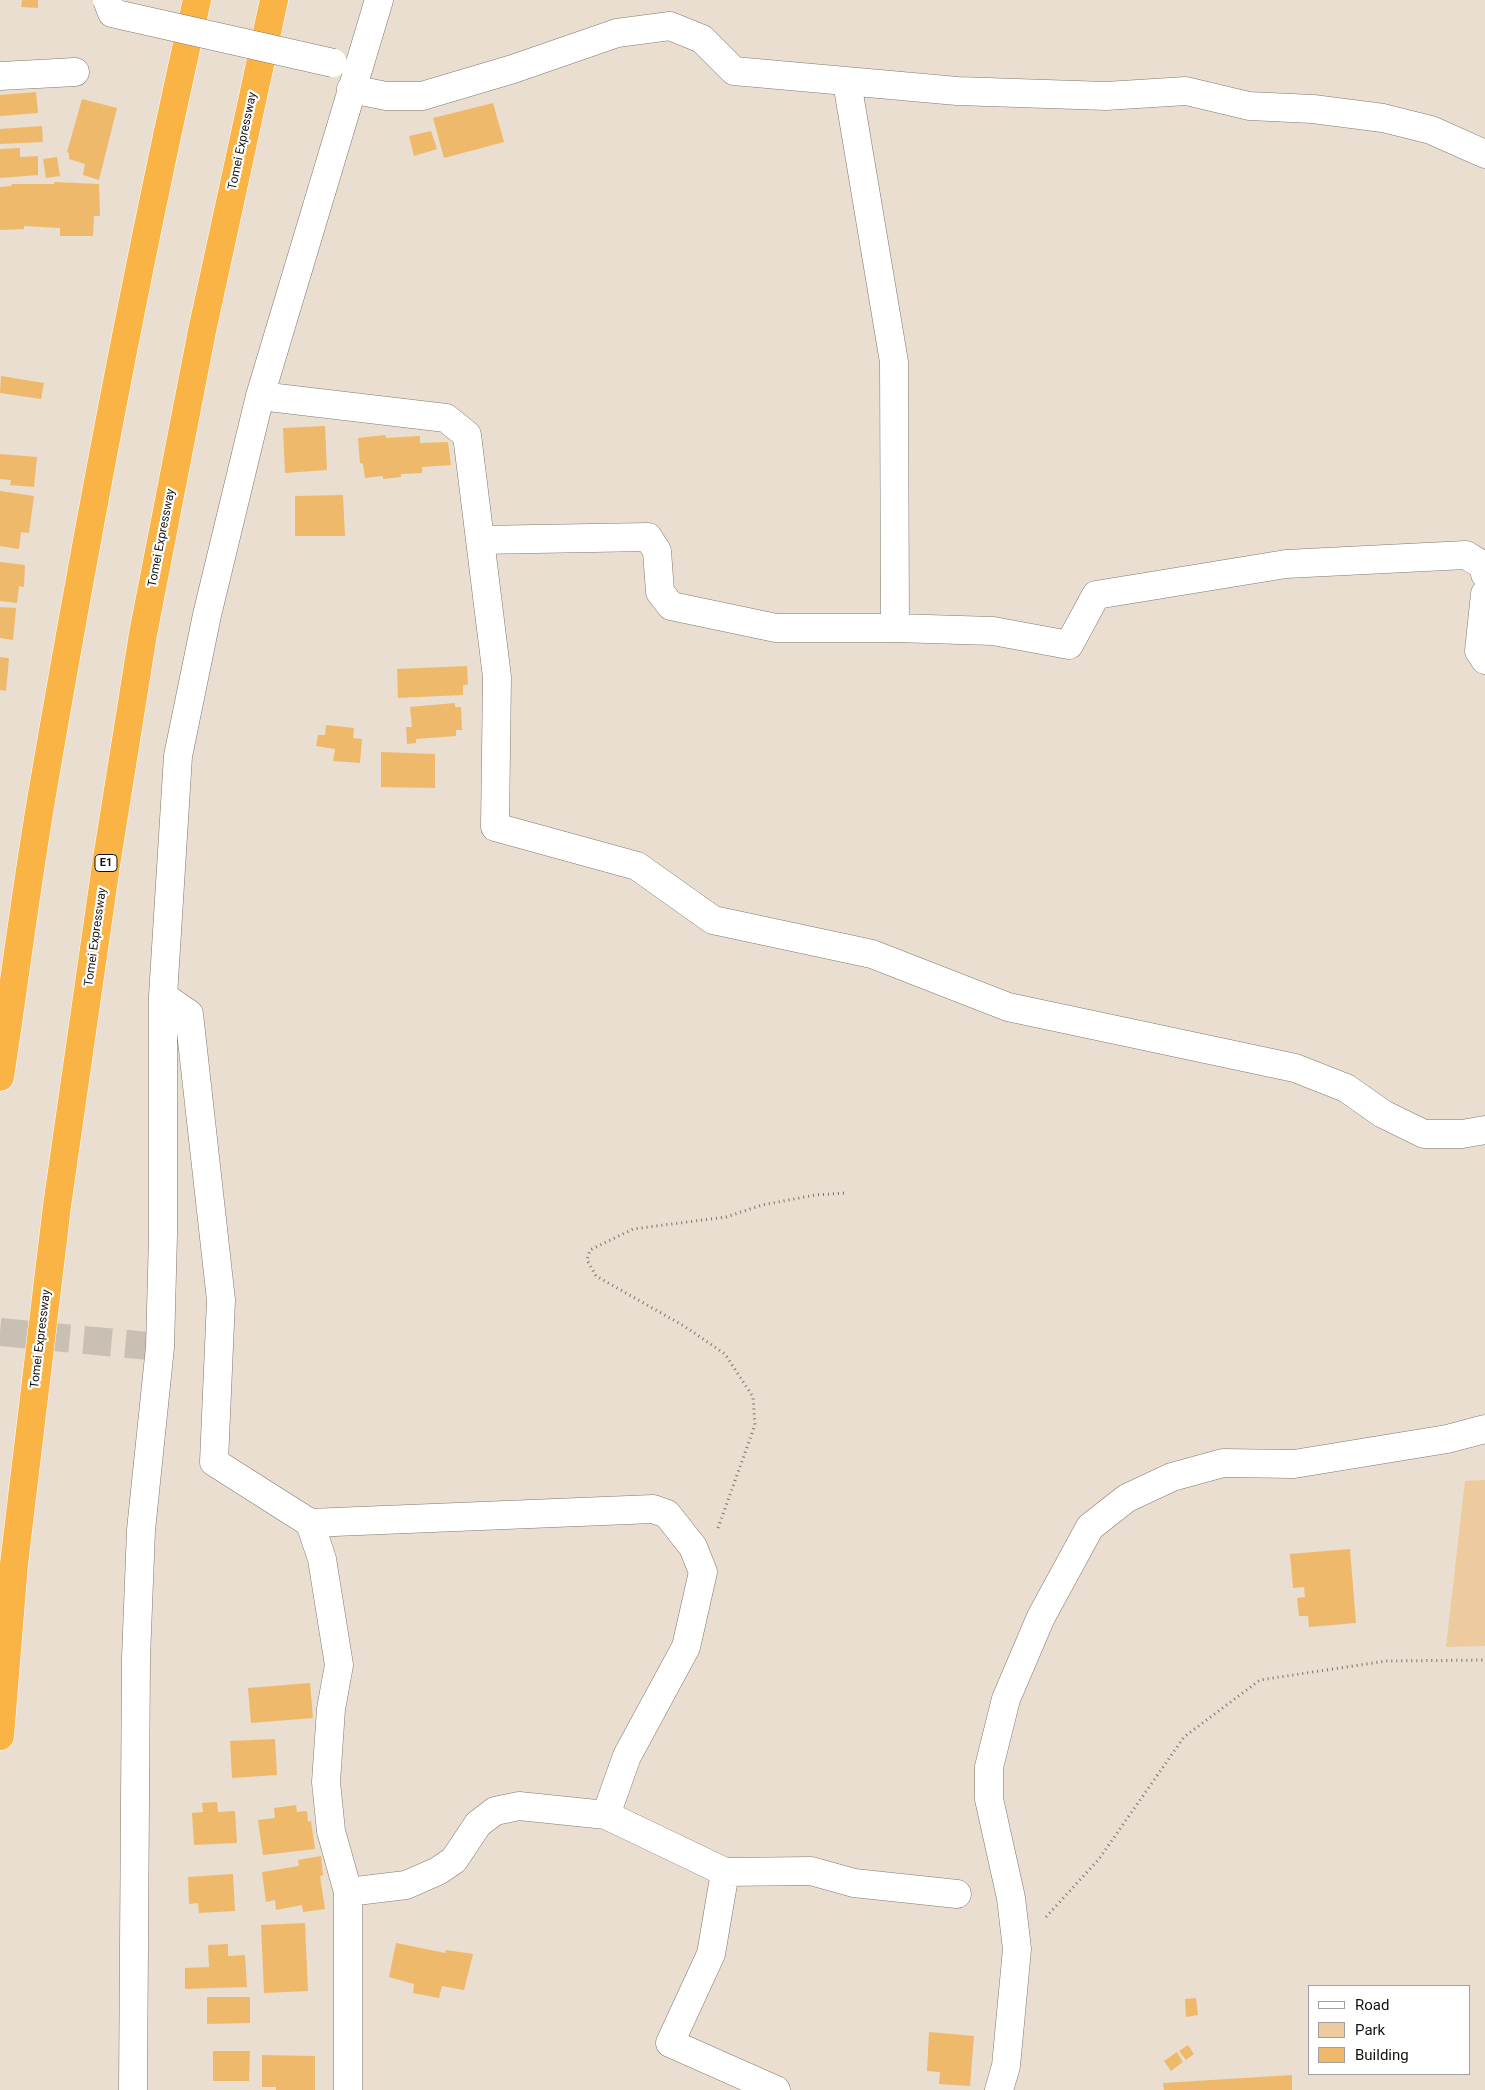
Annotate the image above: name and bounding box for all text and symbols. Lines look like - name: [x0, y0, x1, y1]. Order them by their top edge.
- street label: Tomei Expressway: [226, 91, 260, 191]
- street label: Tomei Expressway: [145, 488, 179, 588]
- road number: E1: [95, 854, 117, 871]
- street label: Tomei Expressway: [82, 887, 110, 987]
- street label: Tomei Expressway: [28, 1289, 54, 1389]
- legend: [1308, 1985, 1470, 2075]
- text: Road: [1355, 1996, 1389, 2014]
- text: Park: [1355, 2021, 1385, 2039]
- text: Building: [1355, 2046, 1409, 2064]

